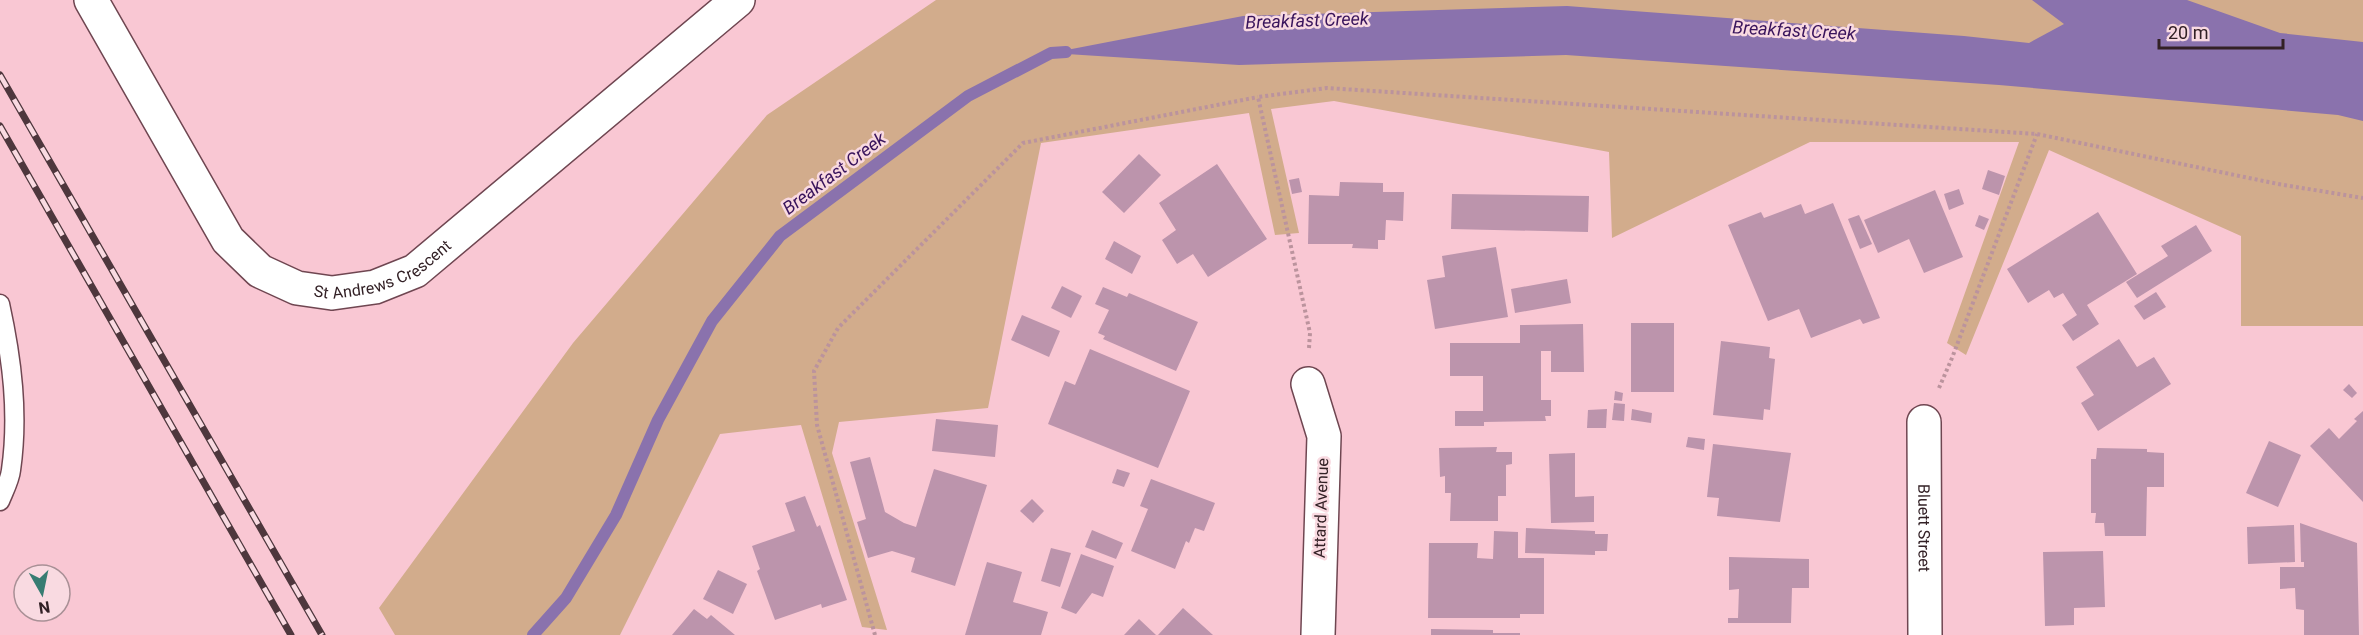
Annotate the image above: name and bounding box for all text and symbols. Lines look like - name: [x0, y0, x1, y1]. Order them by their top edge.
- water label: Breakfast Creek: [1245, 7, 1370, 33]
- scale bar: [2159, 12, 2284, 50]
- water label: Breakfast Creek: [1732, 16, 1857, 44]
- text: 20 m: [2168, 22, 2208, 43]
- water label: Breakfast Creek: [778, 127, 891, 219]
- street label: St Andrews Crescent: [313, 236, 455, 302]
- street label: Attard Avenue: [1310, 458, 1332, 558]
- street label: Bluett Street: [1915, 484, 1934, 572]
- north arrow: [12, 563, 72, 623]
- text: N: [37, 597, 51, 618]

